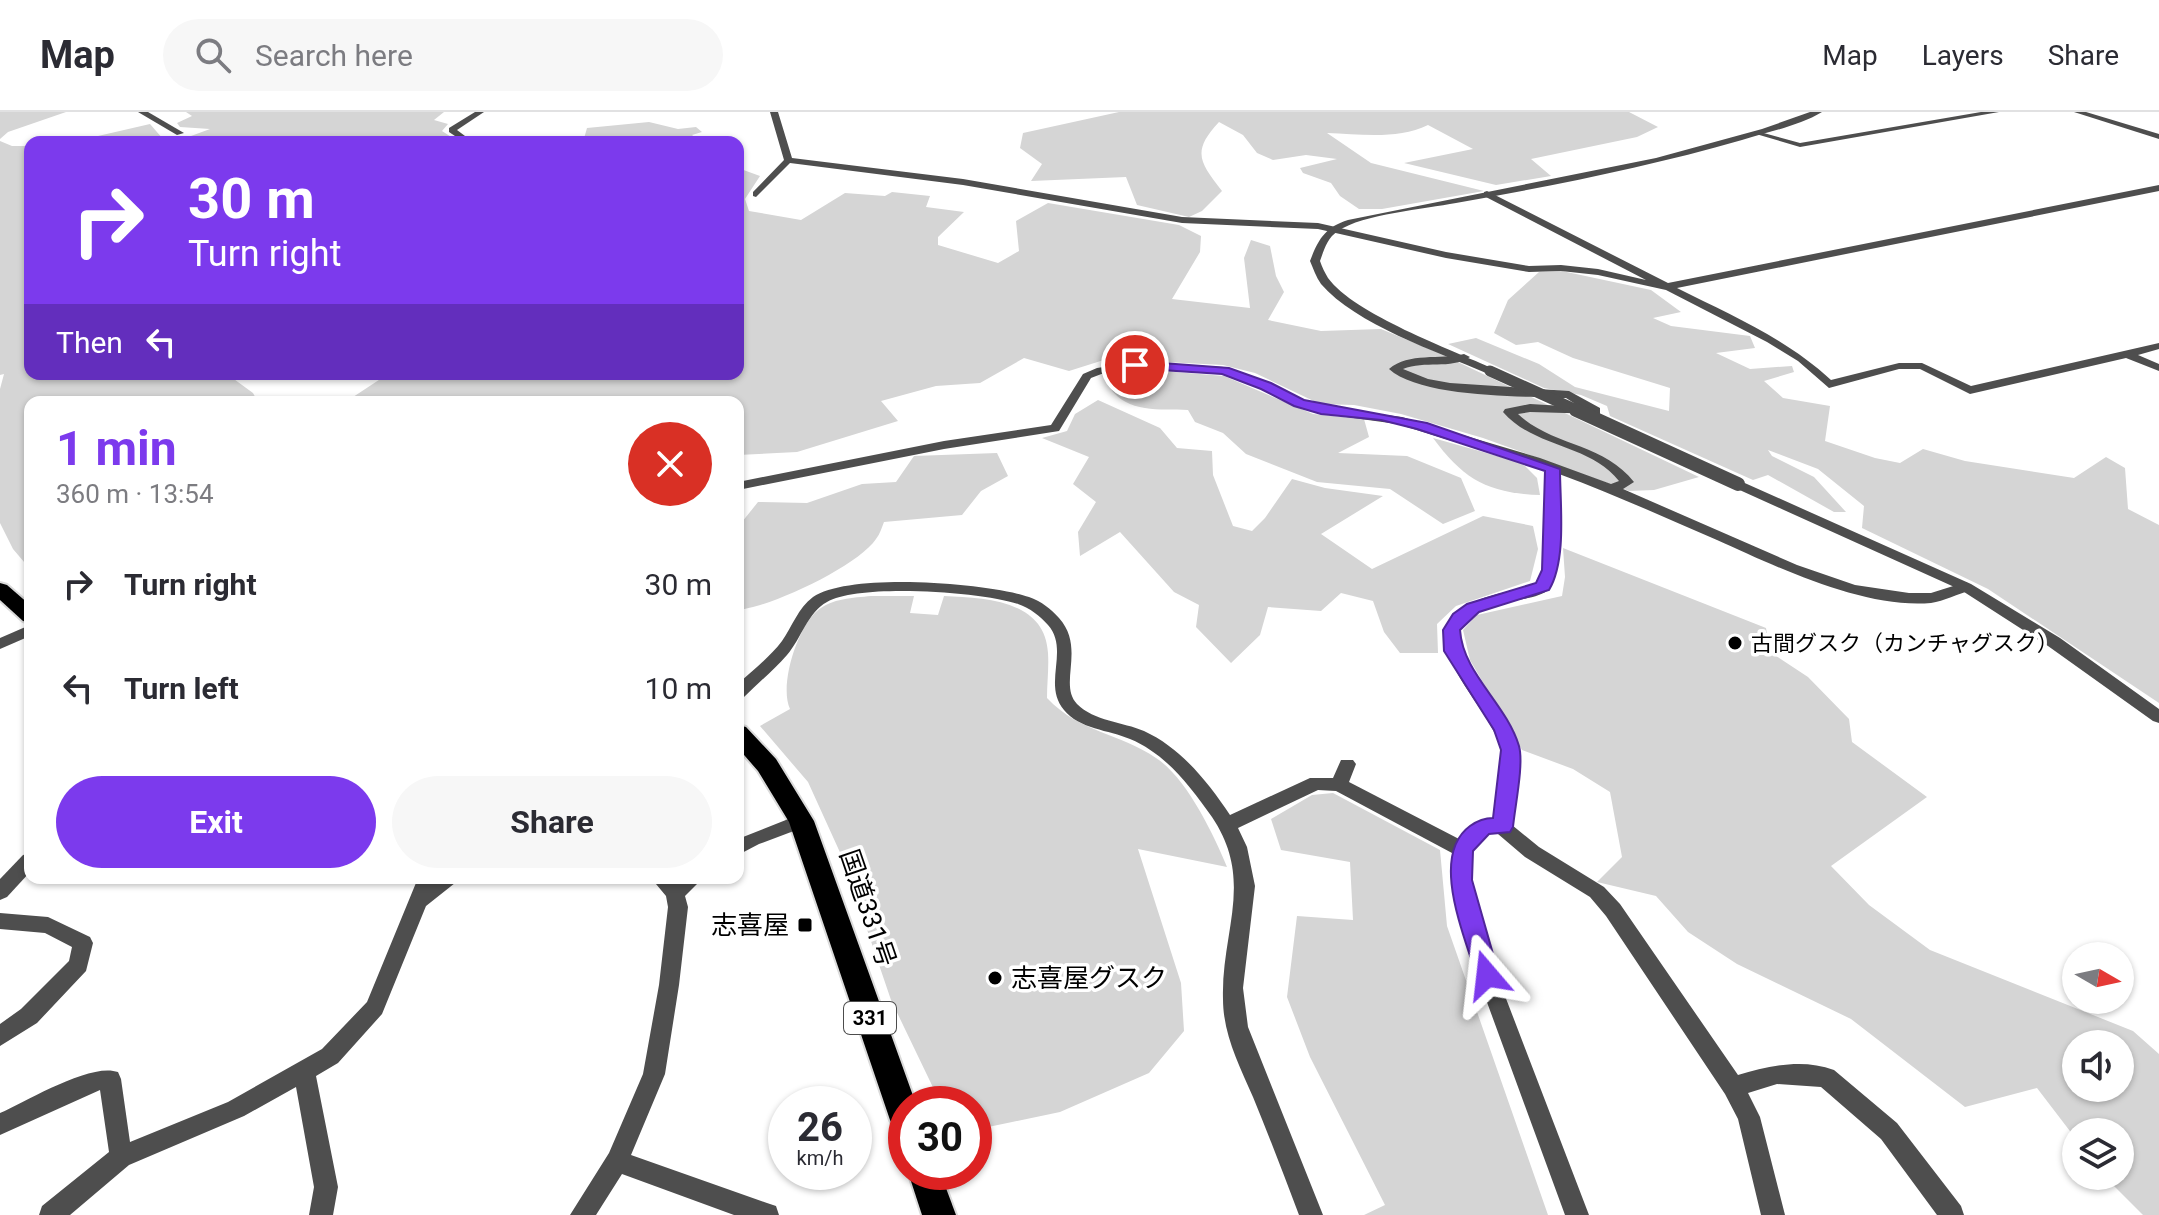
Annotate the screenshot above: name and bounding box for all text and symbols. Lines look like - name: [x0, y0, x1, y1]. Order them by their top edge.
- search box: [163, 19, 723, 91]
- text: Map: [40, 33, 115, 77]
- icon: search: [191, 33, 235, 77]
- text: Search here: [255, 38, 413, 73]
- text: Map: [1822, 39, 1878, 72]
- text: Layers: [1922, 39, 2004, 72]
- text: Share: [2048, 39, 2119, 72]
- text: 30 m: [188, 166, 315, 232]
- icon: right: [56, 168, 160, 272]
- text: Turn right: [188, 233, 341, 275]
- icon: left: [139, 320, 183, 364]
- text: Then: [56, 325, 123, 360]
- pin: [1101, 331, 1169, 399]
- icon: arrive: [1113, 343, 1157, 387]
- text: 1 min: [56, 420, 177, 477]
- button: close: [628, 422, 712, 506]
- text: 360 m · 13:54: [56, 479, 214, 509]
- icon: right: [56, 562, 100, 606]
- text: Turn right: [124, 567, 257, 602]
- text: 30 m: [645, 567, 712, 602]
- place label: 古間グスク（カンチャグスク）: [1751, 631, 2059, 656]
- marker: 古間グスク（カンチャグスク）: [1726, 634, 1744, 652]
- icon: left: [56, 666, 100, 710]
- text: Turn left: [124, 671, 239, 706]
- text: 10 m: [645, 671, 712, 706]
- button: Exit: [56, 776, 376, 868]
- button: Share: [392, 776, 712, 868]
- street label: 国道331号: [834, 846, 902, 970]
- place label: 志喜屋: [711, 910, 789, 940]
- marker: 志喜屋: [796, 916, 814, 934]
- position arrow: [1445, 933, 1529, 1017]
- north arrow: [2062, 942, 2134, 1014]
- map controls: [2062, 942, 2134, 1190]
- place label: 志喜屋グスク: [1011, 963, 1167, 993]
- marker: 志喜屋グスク: [986, 969, 1004, 987]
- road number: 331: [844, 1002, 896, 1034]
- button: sound: [2062, 1030, 2134, 1102]
- speed limit sign: 30: [888, 1086, 992, 1190]
- text: 26: [797, 1104, 843, 1151]
- button: layers: [2062, 1118, 2134, 1190]
- text: km/h: [797, 1146, 843, 1170]

